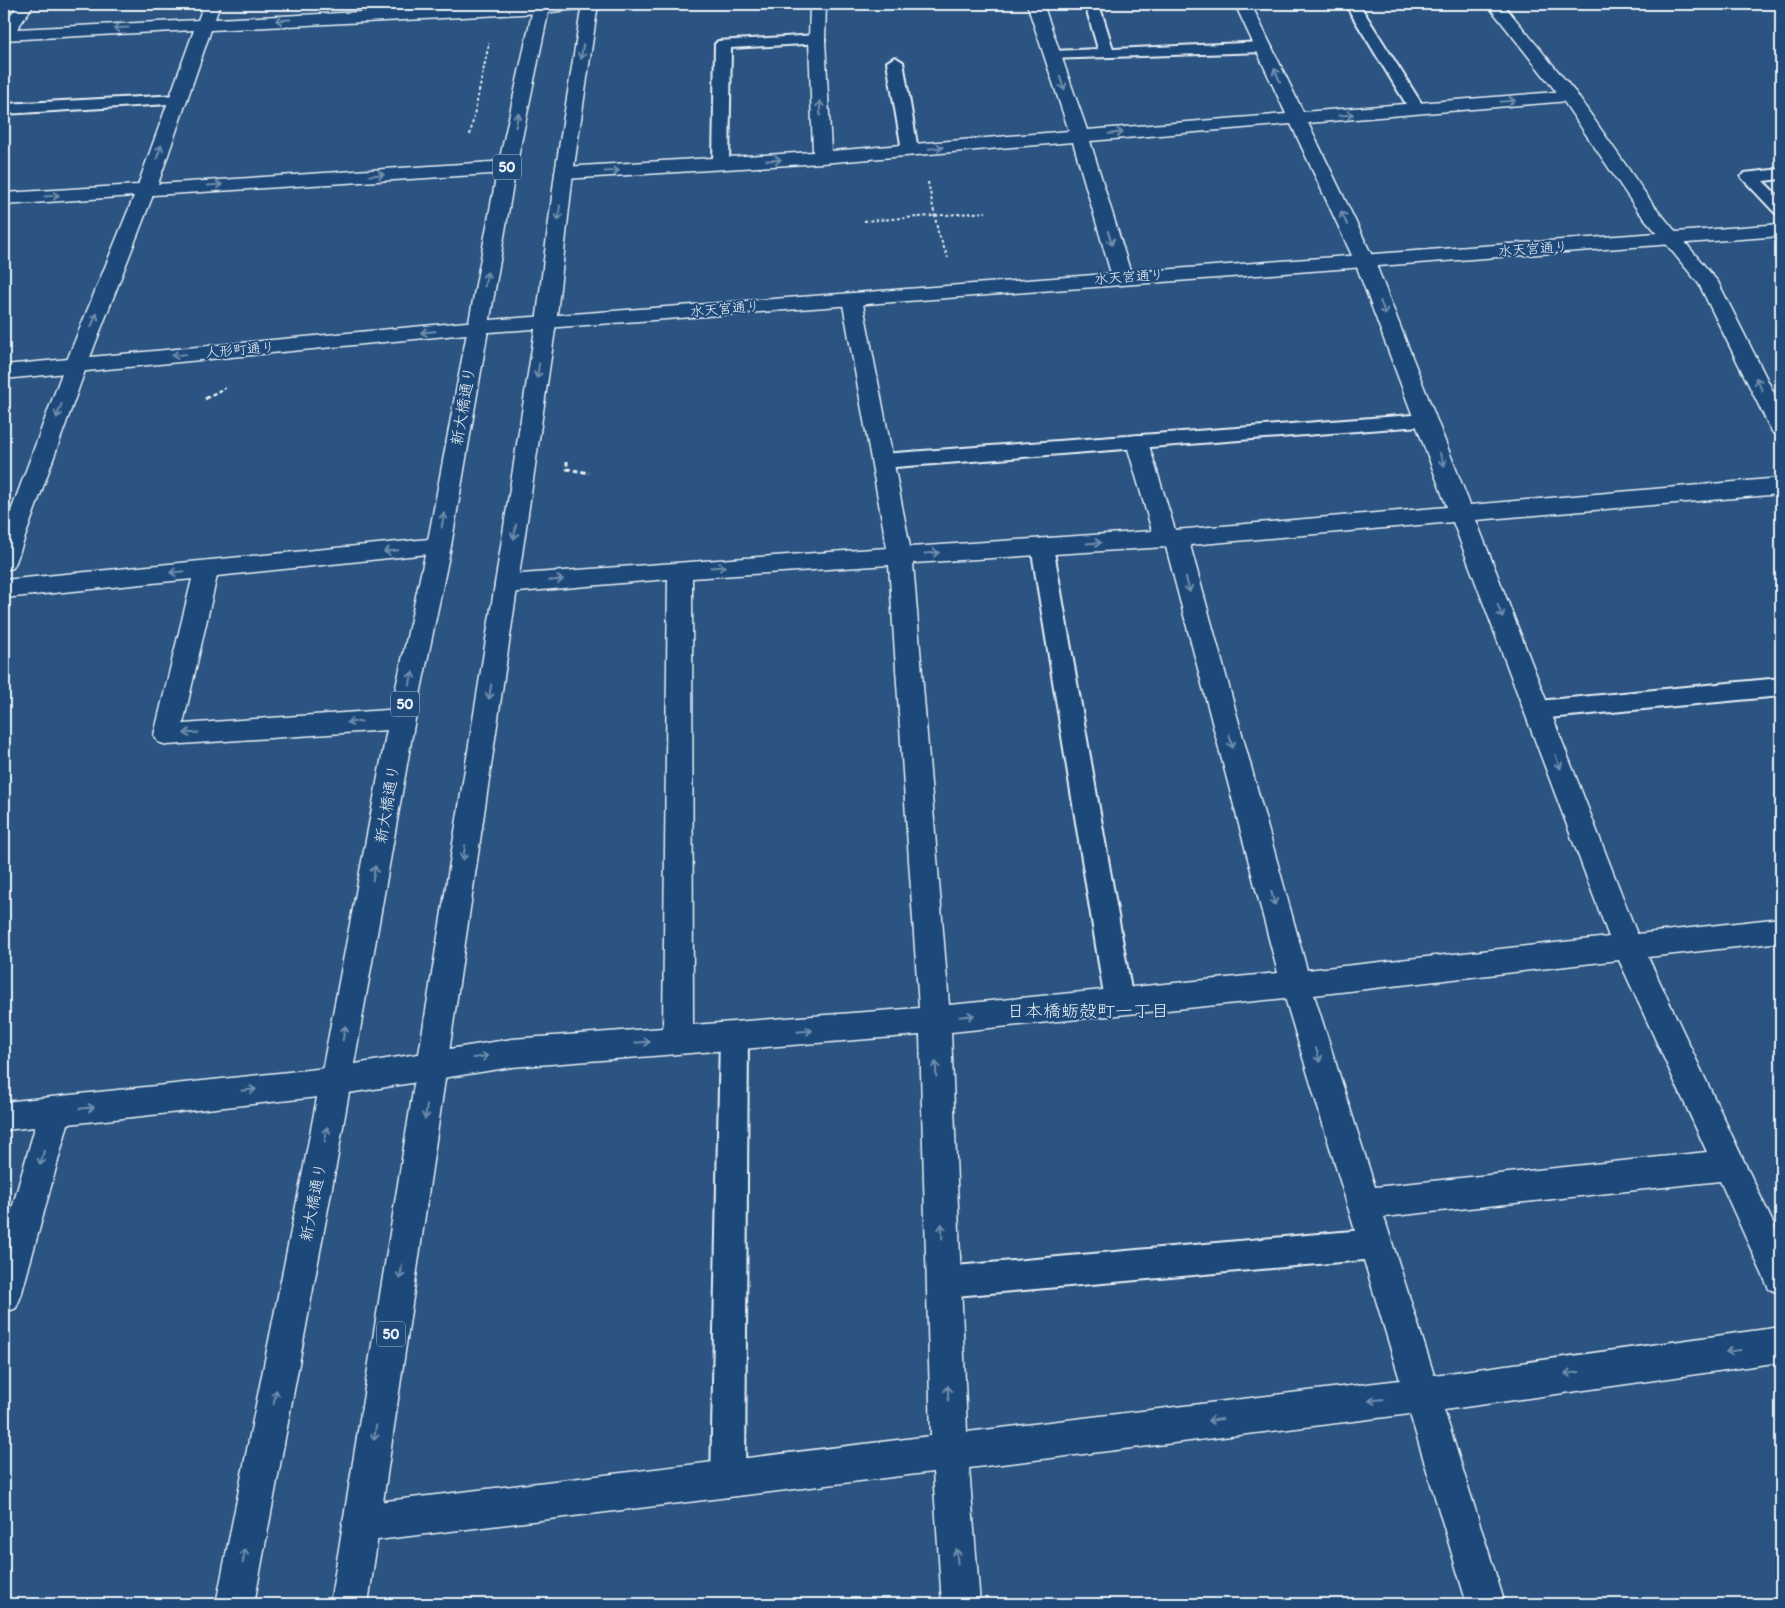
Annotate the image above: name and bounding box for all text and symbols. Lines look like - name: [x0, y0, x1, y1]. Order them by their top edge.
- one-way arrow: [275, 15, 292, 25]
- one-way arrow: [113, 24, 129, 33]
- one-way arrow: [577, 43, 587, 59]
- one-way arrow: [1272, 68, 1281, 83]
- one-way arrow: [1058, 75, 1067, 90]
- one-way arrow: [1500, 97, 1516, 106]
- one-way arrow: [815, 100, 825, 116]
- one-way arrow: [1338, 110, 1354, 120]
- one-way arrow: [513, 112, 522, 128]
- one-way arrow: [1108, 129, 1124, 138]
- one-way arrow: [928, 143, 944, 152]
- one-way arrow: [155, 145, 164, 161]
- road number: 50: [493, 154, 521, 180]
- one-way arrow: [766, 155, 782, 164]
- one-way arrow: [604, 166, 620, 175]
- one-way arrow: [368, 170, 384, 179]
- one-way arrow: [206, 181, 222, 190]
- one-way arrow: [44, 192, 60, 201]
- one-way arrow: [554, 204, 564, 220]
- one-way arrow: [1339, 211, 1349, 226]
- one-way arrow: [1106, 230, 1116, 246]
- street label: 水天宮通り: [1497, 238, 1569, 260]
- street label: 水天宮通り: [1093, 266, 1165, 288]
- one-way arrow: [482, 272, 492, 288]
- street label: 水天宮通り: [689, 297, 761, 321]
- one-way arrow: [1379, 300, 1388, 315]
- one-way arrow: [90, 313, 99, 328]
- one-way arrow: [421, 327, 437, 336]
- street label: 人形町通り: [204, 338, 276, 362]
- one-way arrow: [172, 350, 188, 360]
- one-way arrow: [533, 363, 543, 379]
- street label: 新大橋通り: [447, 365, 479, 447]
- one-way arrow: [1754, 377, 1763, 392]
- one-way arrow: [54, 403, 63, 418]
- one-way arrow: [1437, 451, 1447, 466]
- one-way arrow: [439, 513, 449, 529]
- one-way arrow: [509, 524, 519, 540]
- one-way arrow: [1086, 538, 1102, 547]
- one-way arrow: [383, 546, 399, 556]
- one-way arrow: [924, 549, 940, 558]
- one-way arrow: [709, 563, 725, 572]
- one-way arrow: [169, 568, 185, 577]
- one-way arrow: [547, 575, 563, 585]
- one-way arrow: [1184, 576, 1194, 592]
- one-way arrow: [1496, 602, 1505, 618]
- one-way arrow: [407, 672, 416, 688]
- one-way arrow: [484, 684, 494, 700]
- road number: 50: [391, 692, 419, 716]
- one-way arrow: [346, 717, 362, 726]
- one-way arrow: [184, 728, 200, 738]
- one-way arrow: [1227, 733, 1236, 749]
- one-way arrow: [1554, 754, 1563, 770]
- street label: 新大橋通り: [371, 763, 403, 845]
- one-way arrow: [459, 845, 469, 861]
- one-way arrow: [369, 866, 379, 882]
- one-way arrow: [1269, 890, 1279, 906]
- district label: 日本橋蛎殻町一丁目: [1007, 1000, 1169, 1022]
- one-way arrow: [958, 1011, 974, 1021]
- one-way arrow: [340, 1026, 350, 1042]
- one-way arrow: [796, 1026, 812, 1035]
- one-way arrow: [634, 1037, 650, 1047]
- one-way arrow: [1313, 1046, 1323, 1062]
- one-way arrow: [473, 1052, 489, 1062]
- one-way arrow: [932, 1061, 941, 1077]
- one-way arrow: [240, 1085, 256, 1095]
- one-way arrow: [79, 1103, 95, 1112]
- one-way arrow: [420, 1103, 430, 1119]
- one-way arrow: [321, 1127, 331, 1143]
- one-way arrow: [37, 1149, 46, 1165]
- street label: 新大橋通り: [296, 1161, 330, 1243]
- one-way arrow: [938, 1223, 947, 1239]
- one-way arrow: [395, 1264, 405, 1280]
- road number: 50: [377, 1322, 405, 1346]
- one-way arrow: [1725, 1346, 1741, 1356]
- one-way arrow: [1564, 1369, 1580, 1379]
- one-way arrow: [943, 1386, 953, 1402]
- one-way arrow: [271, 1389, 280, 1405]
- one-way arrow: [1369, 1395, 1385, 1405]
- one-way arrow: [1207, 1415, 1223, 1425]
- one-way arrow: [370, 1425, 380, 1441]
- one-way arrow: [953, 1548, 962, 1564]
- one-way arrow: [240, 1549, 249, 1565]

